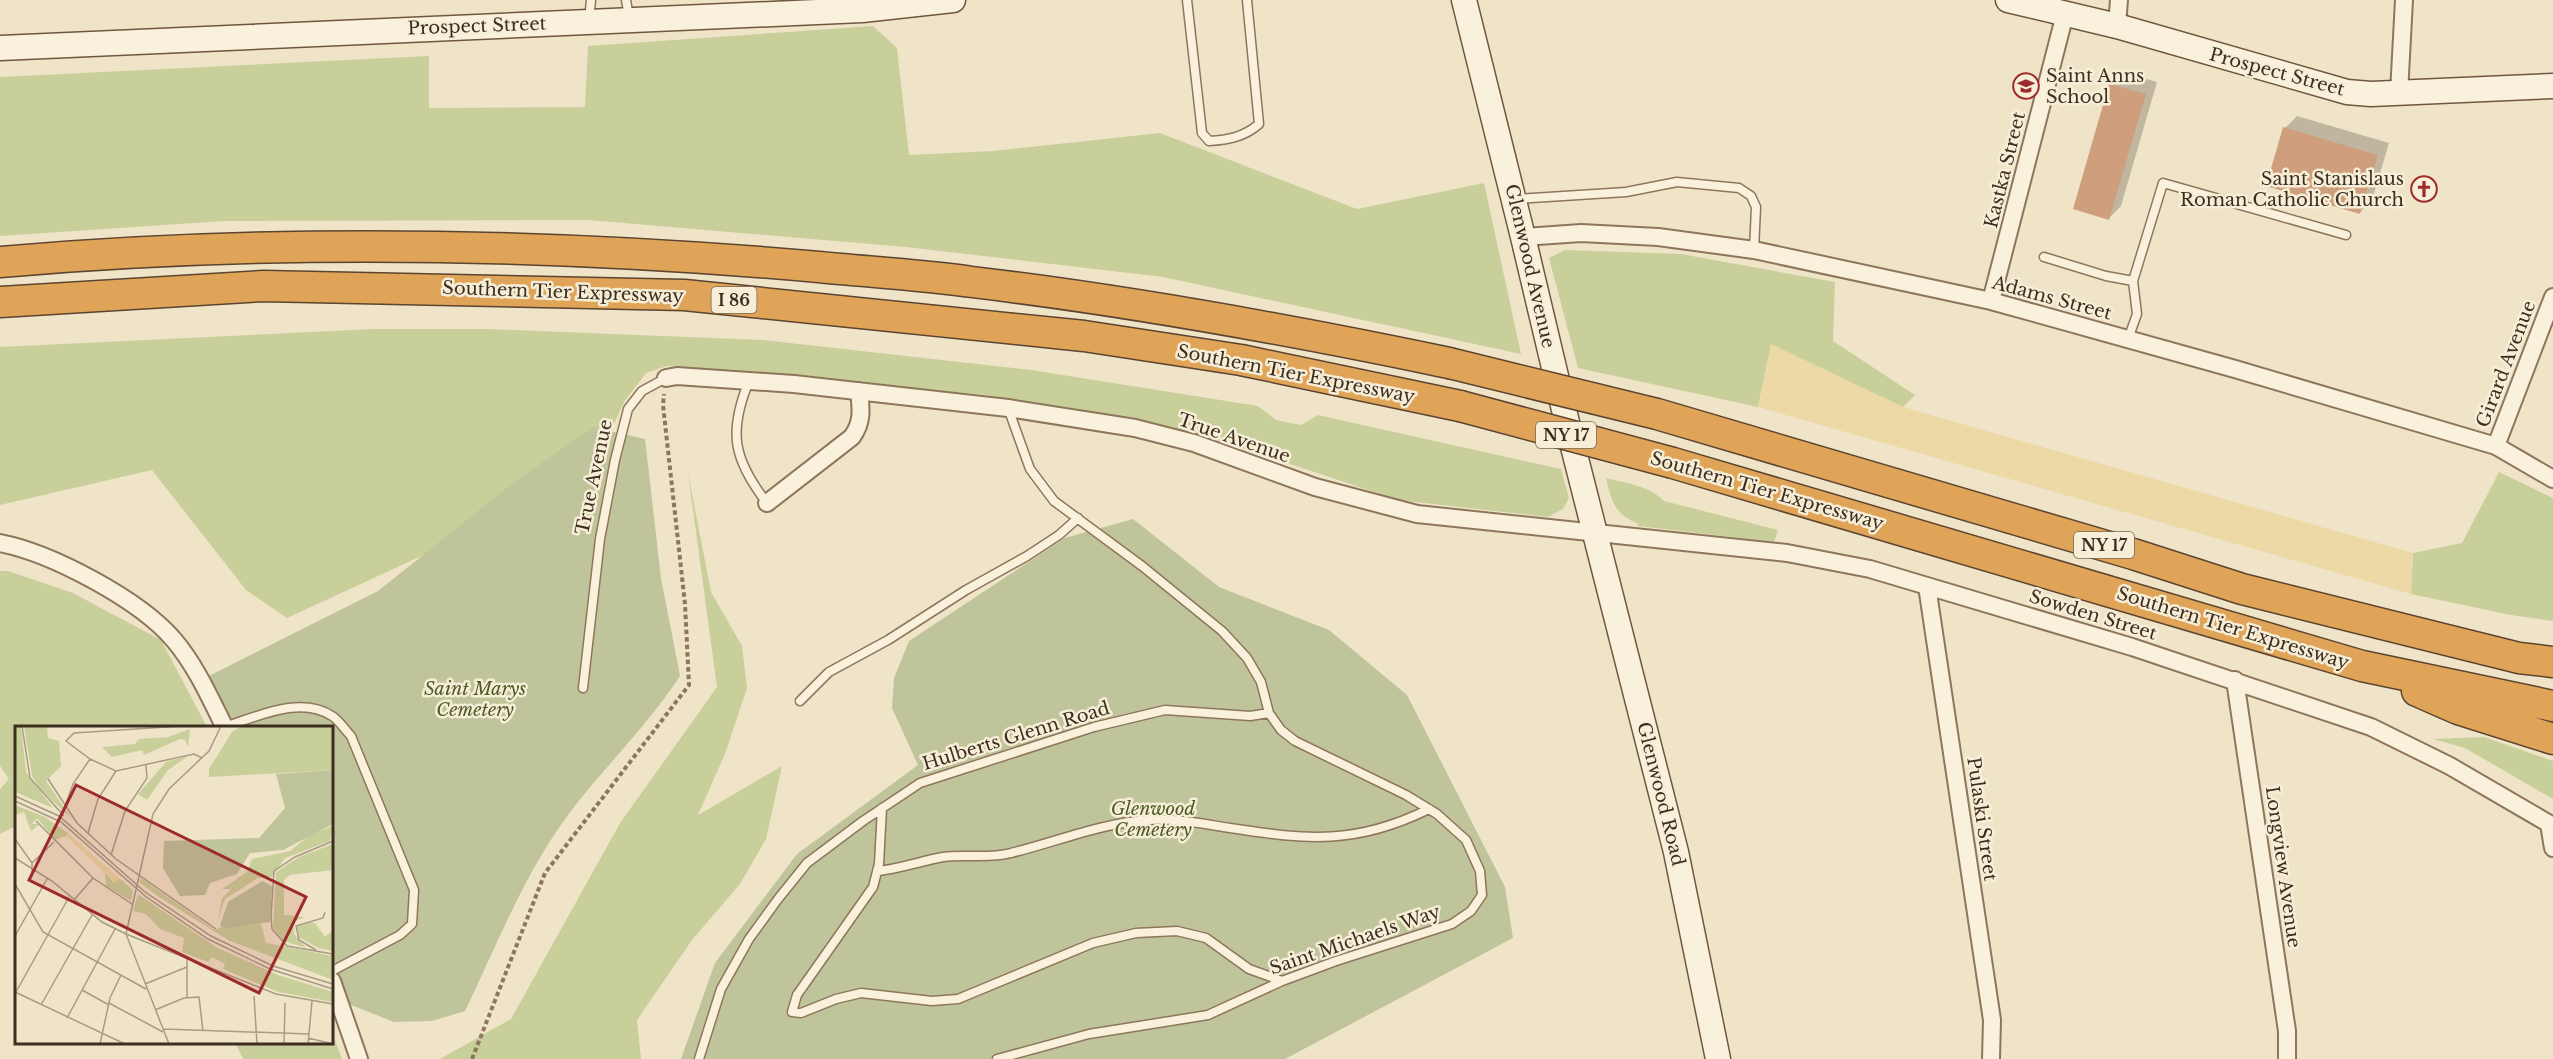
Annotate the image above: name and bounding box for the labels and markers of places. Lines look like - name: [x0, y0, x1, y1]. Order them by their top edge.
- place label: Saint Anns School: [2046, 65, 2144, 108]
- school or university icon: Saint Anns School: [2011, 71, 2041, 101]
- place label: Saint Stanislaus Roman Catholic Church: [2180, 168, 2404, 211]
- church icon: Saint Stanislaus Roman Catholic Church: [2409, 174, 2439, 204]

